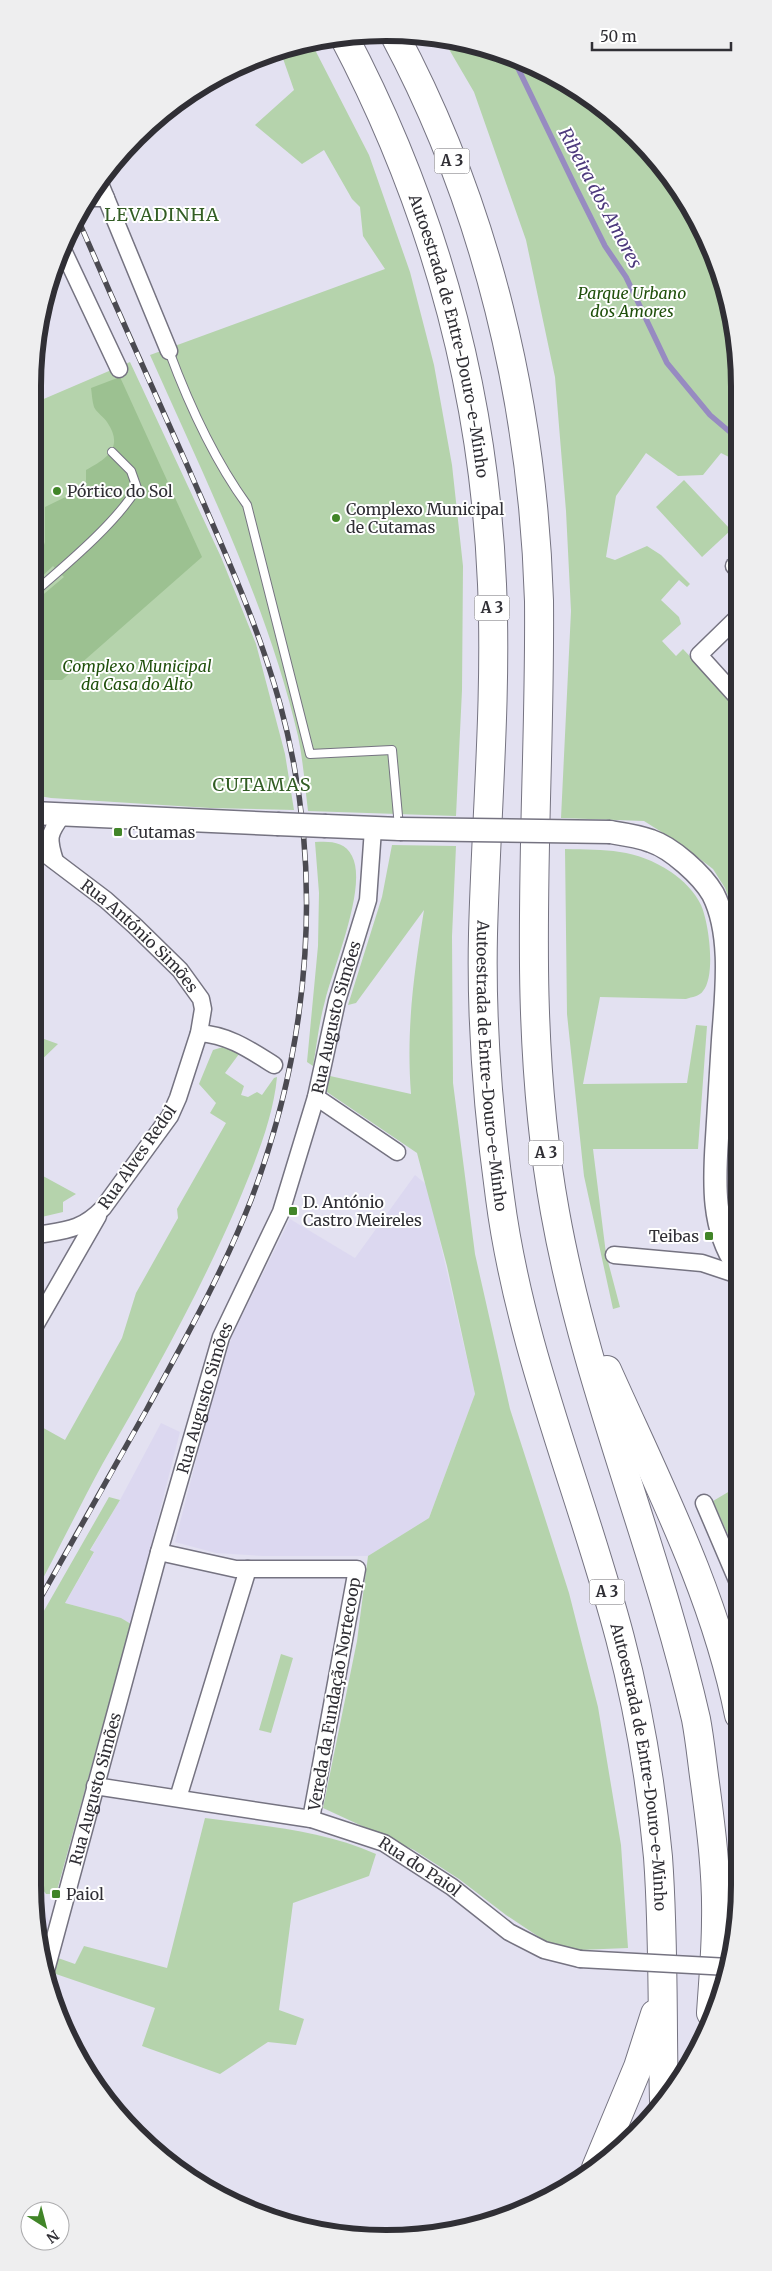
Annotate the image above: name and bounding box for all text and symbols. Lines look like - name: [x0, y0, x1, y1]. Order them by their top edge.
- scale bar: [592, 20, 731, 52]
- text: 50 m: [600, 27, 637, 46]
- water label: Ribeira dos Amores: [554, 123, 647, 272]
- road number: A 3: [434, 148, 470, 174]
- street label: Autoestrada de Entre-Douro-e-Minho: [404, 190, 493, 479]
- district label: LEVADINHA: [104, 203, 220, 226]
- park label: Parque Urbano dos Amores: [578, 283, 686, 321]
- place label: Pórtico do Sol: [67, 481, 173, 501]
- marker: Pórtico do Sol: [51, 485, 63, 497]
- place label: Complexo Municipal de Cutamas: [346, 499, 504, 537]
- marker: Complexo Municipal de Cutamas: [330, 512, 342, 524]
- road number: A 3: [474, 596, 510, 620]
- park label: Complexo Municipal da Casa do Alto: [62, 656, 212, 694]
- district label: CUTAMAS: [212, 773, 312, 796]
- place label: Cutamas: [128, 822, 196, 842]
- marker: Cutamas: [112, 826, 124, 838]
- street label: Rua António Simões: [77, 875, 203, 996]
- street label: Autoestrada de Entre-Douro-e-Minho: [473, 919, 512, 1213]
- street label: Rua Augusto Simões: [307, 938, 365, 1096]
- street label: Rua Alves Redol: [94, 1101, 180, 1213]
- road number: A 3: [528, 1140, 564, 1166]
- place label: D. António Castro Meireles: [303, 1192, 422, 1230]
- marker: D. António Castro Meireles: [287, 1205, 299, 1217]
- place label: Teibas: [649, 1226, 699, 1246]
- marker: Teibas: [703, 1230, 715, 1242]
- street label: Rua Augusto Simões: [172, 1318, 237, 1476]
- street label: Vereda da Fundação Nortecoop: [303, 1576, 364, 1813]
- road number: A 3: [590, 1580, 624, 1604]
- street label: Autoestrada de Entre-Douro-e-Minho: [606, 1620, 671, 1912]
- street label: Rua Augusto Simões: [65, 1710, 125, 1867]
- street label: Rua do Paiol: [375, 1832, 465, 1900]
- place label: Paiol: [66, 1884, 104, 1904]
- marker: Paiol: [50, 1888, 62, 1900]
- north arrow: [20, 2201, 70, 2251]
- text: N: [43, 2226, 62, 2247]

